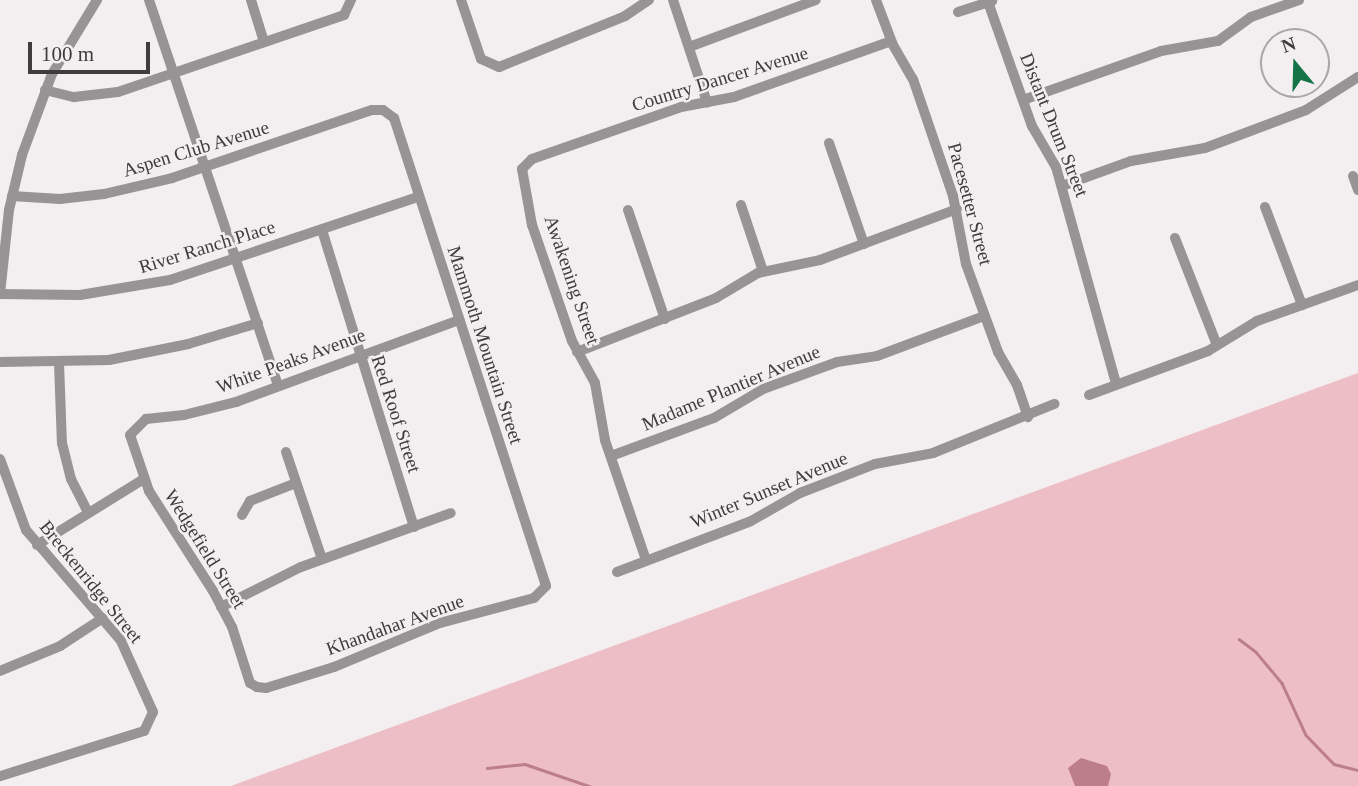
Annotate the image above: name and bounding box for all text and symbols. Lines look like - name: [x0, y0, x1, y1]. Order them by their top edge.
- scale bar: [32, 28, 154, 72]
- north arrow: [1260, 28, 1330, 98]
- text: N: [1279, 32, 1299, 57]
- street label: Country Dancer Avenue: [629, 41, 811, 117]
- text: 100 m: [41, 42, 94, 66]
- street label: Distant Drum Street: [1015, 50, 1093, 200]
- street label: Aspen Club Avenue: [120, 116, 272, 182]
- street label: Pacesetter Street: [943, 140, 997, 268]
- street label: Awakening Street: [539, 213, 605, 347]
- street label: River Ranch Place: [136, 215, 278, 279]
- street label: Mammoth Mountain Street: [442, 243, 528, 447]
- street label: White Peaks Avenue: [213, 323, 369, 399]
- street label: Madame Plantier Avenue: [638, 340, 824, 436]
- street label: Red Roof Street: [366, 352, 426, 476]
- street label: Winter Sunset Avenue: [686, 446, 852, 534]
- street label: Wedgefield Street: [159, 485, 251, 613]
- street label: Breckenridge Street: [34, 516, 148, 648]
- street label: Khandahar Avenue: [323, 589, 467, 661]

